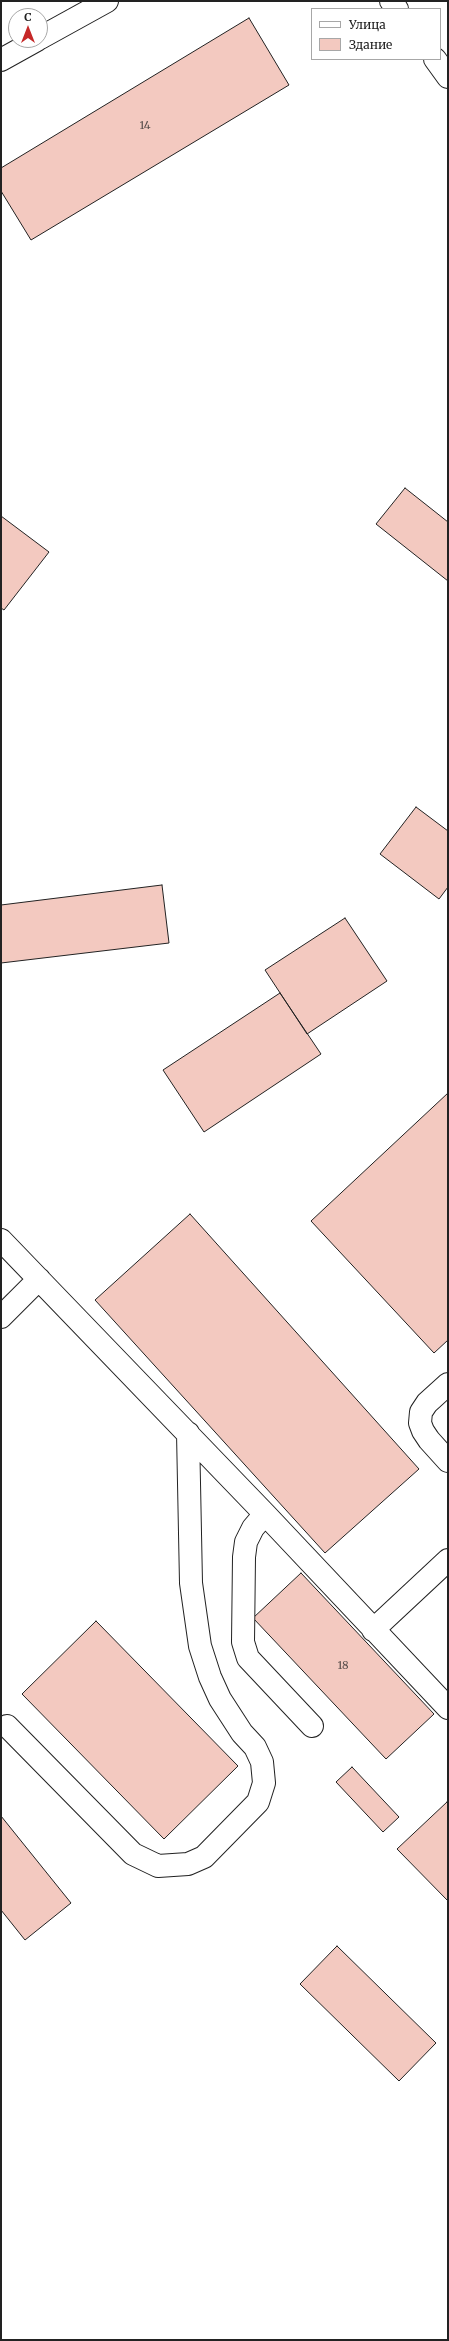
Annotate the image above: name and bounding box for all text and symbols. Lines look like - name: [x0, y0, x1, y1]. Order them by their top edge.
- north arrow: [8, 8, 48, 48]
- legend: [311, 8, 441, 60]
- text: С: [24, 10, 32, 24]
- text: Улица: [349, 17, 386, 32]
- text: Здание: [349, 37, 392, 52]
- house number: 14: [139, 119, 151, 133]
- house number: 18: [337, 1659, 349, 1673]

